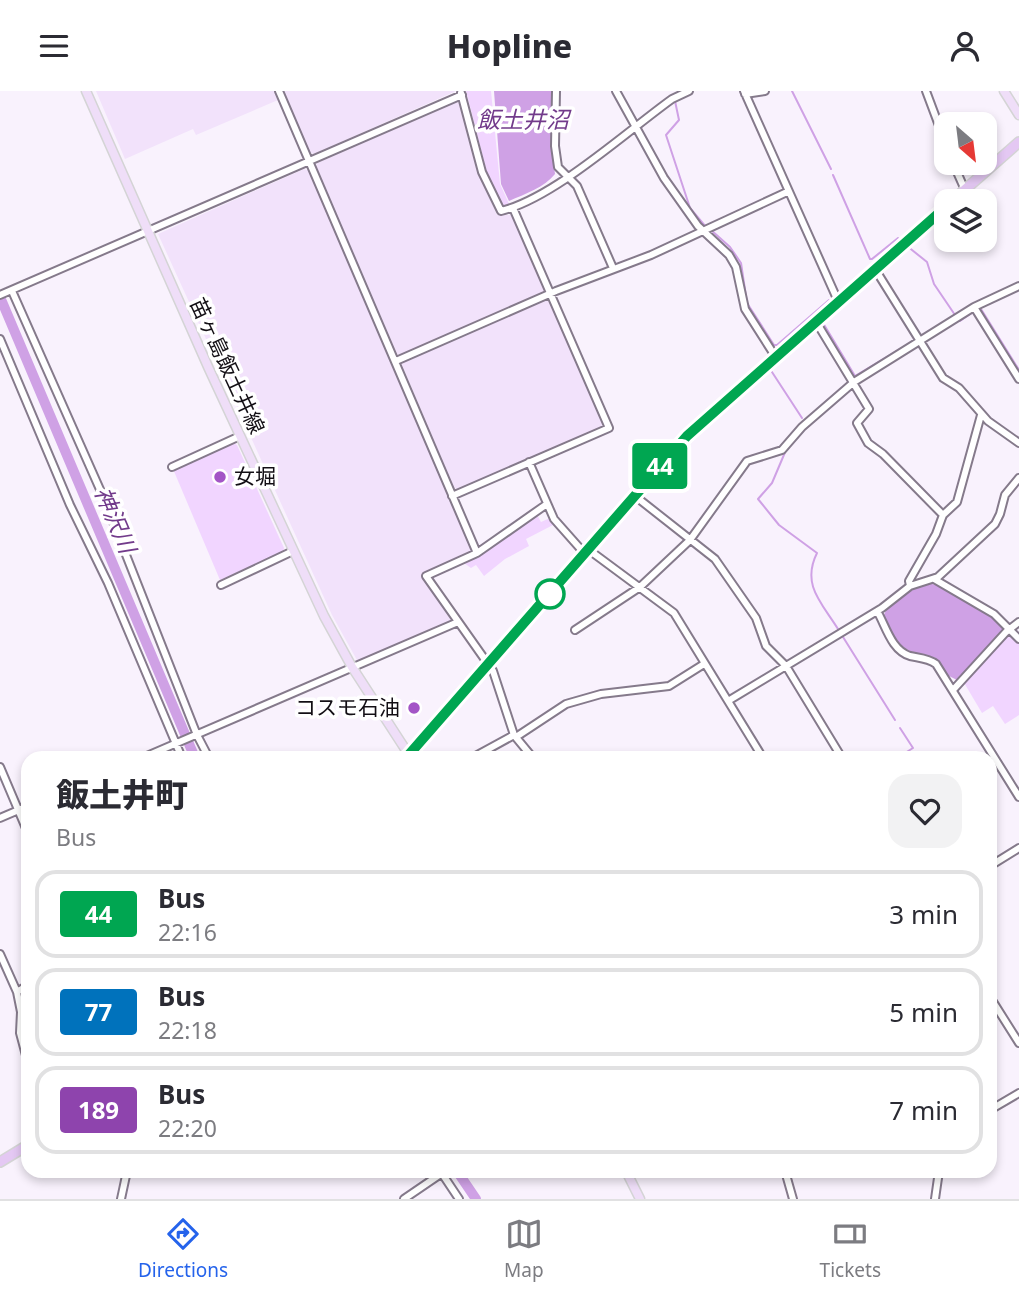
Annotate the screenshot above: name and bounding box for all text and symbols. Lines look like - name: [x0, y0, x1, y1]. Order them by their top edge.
- text: Hopline: [447, 24, 572, 67]
- icon: menu: [35, 27, 73, 65]
- icon: person: [946, 27, 984, 65]
- water label: 飯土井沼: [477, 103, 572, 135]
- north arrow: [934, 112, 998, 175]
- map controls: [934, 112, 997, 252]
- button: layers: [934, 189, 997, 252]
- street label: 苗ヶ島飯土井線: [184, 293, 272, 438]
- line badge: 44: [628, 443, 692, 489]
- text: 44: [646, 449, 674, 482]
- place label: 女堀: [234, 462, 276, 490]
- marker: 女堀: [212, 469, 228, 485]
- water label: 神沢川: [88, 482, 145, 560]
- unlabelled marker: [535, 579, 565, 609]
- place label: コスモ石油: [295, 693, 400, 721]
- marker: コスモ石油: [406, 700, 422, 716]
- text: 飯土井町: [56, 772, 188, 817]
- button: heart: [888, 774, 962, 848]
- text: Bus: [56, 821, 96, 853]
- text: Bus: [158, 880, 205, 916]
- text: 3 min: [889, 896, 958, 932]
- text: 44: [85, 897, 112, 930]
- text: 22:16: [158, 916, 217, 948]
- text: Bus: [158, 978, 205, 1014]
- text: 5 min: [889, 994, 958, 1030]
- text: 77: [85, 995, 112, 1028]
- text: 22:18: [158, 1014, 217, 1046]
- text: Bus: [158, 1076, 205, 1112]
- text: 7 min: [889, 1092, 958, 1128]
- text: 189: [78, 1093, 119, 1126]
- text: 22:20: [158, 1112, 217, 1144]
- tab: Directions: [138, 1215, 228, 1283]
- tab: Map: [504, 1215, 544, 1283]
- tab: Tickets: [820, 1215, 881, 1283]

